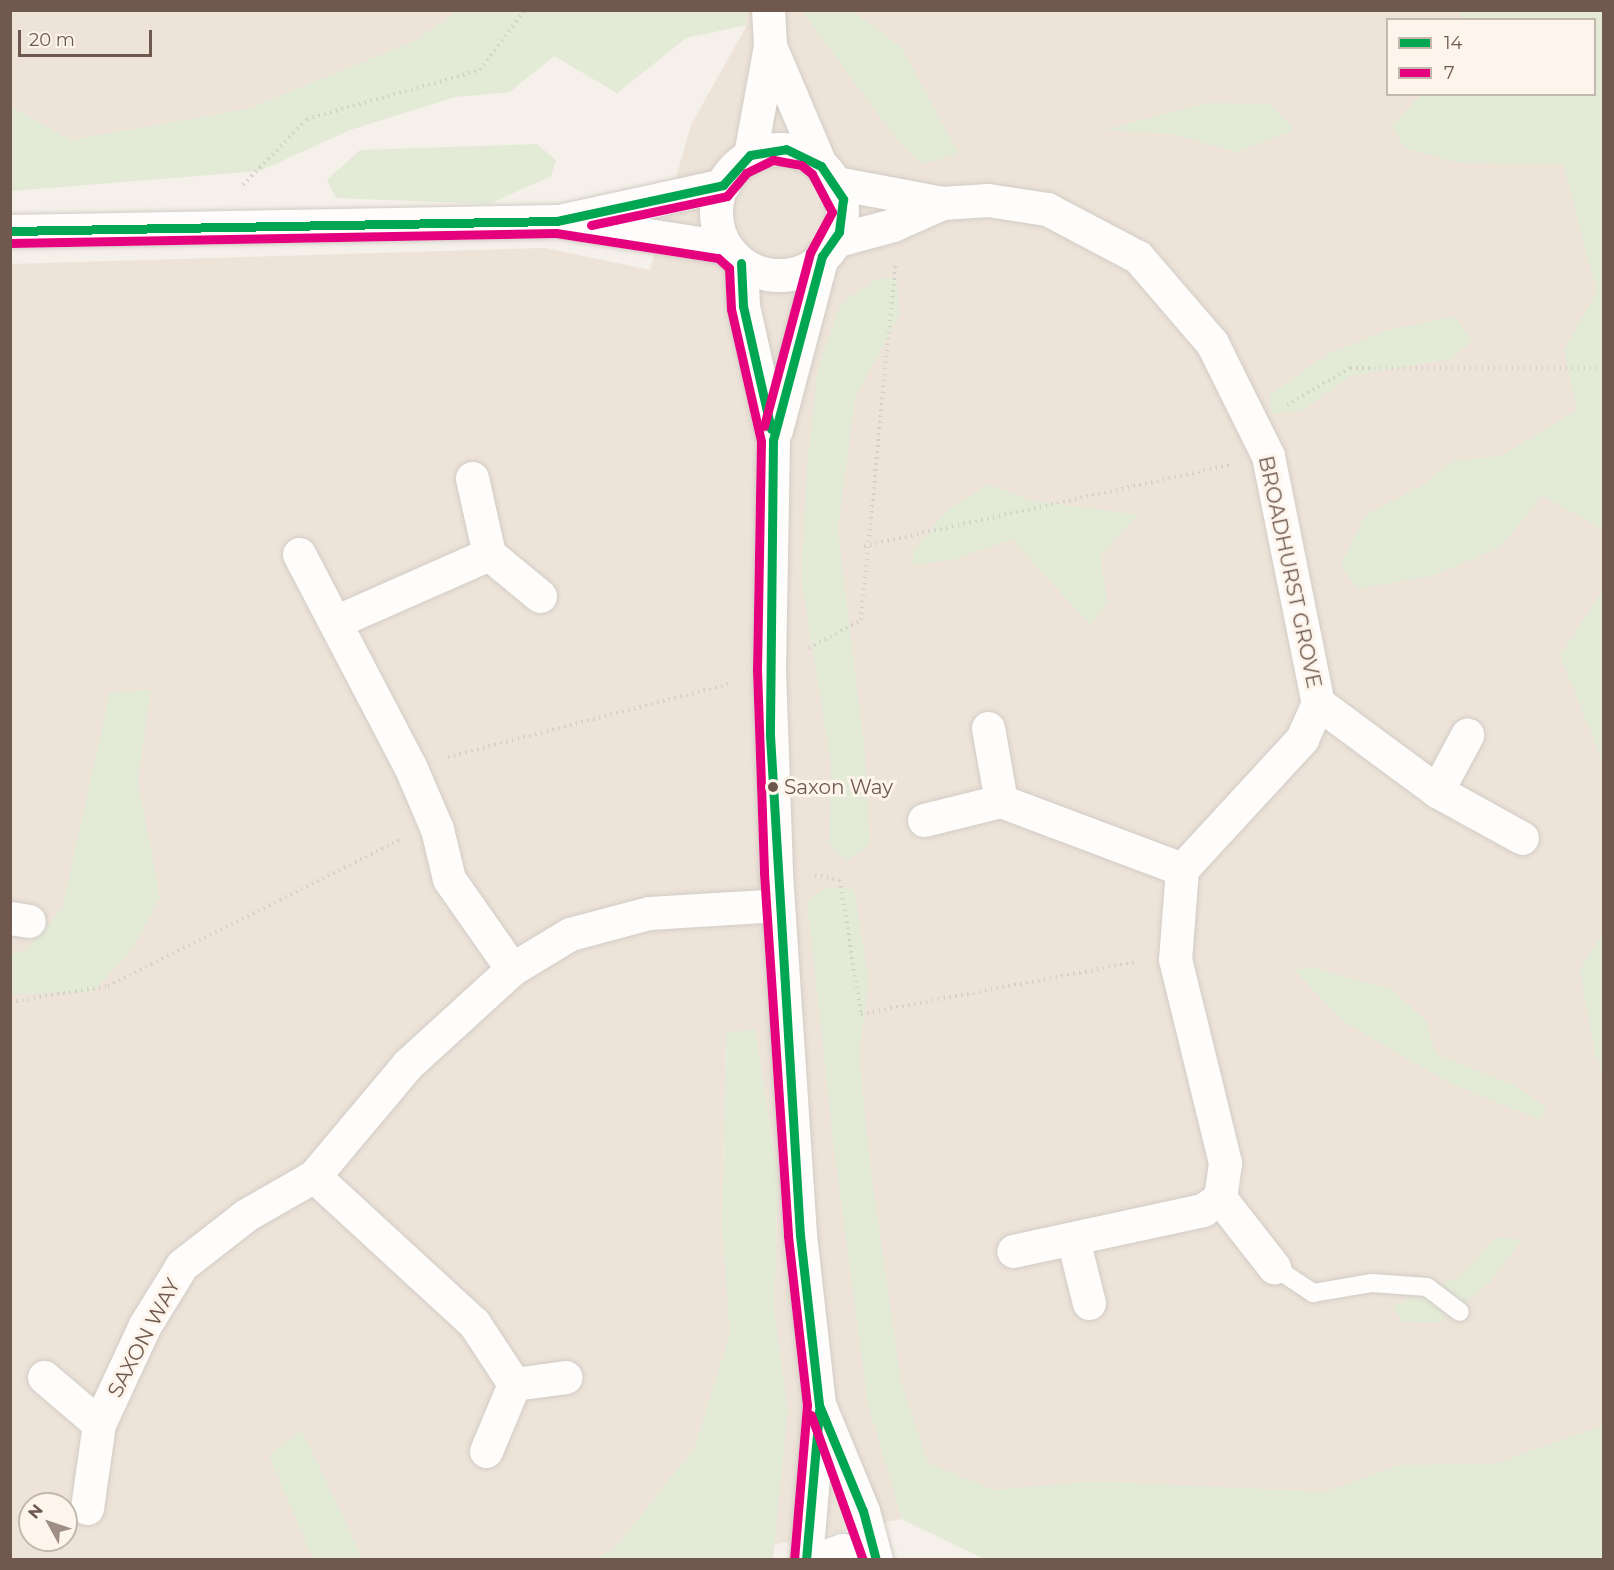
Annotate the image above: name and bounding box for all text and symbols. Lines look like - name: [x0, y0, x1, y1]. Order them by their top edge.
- scale bar: [21, 18, 154, 56]
- legend: [1386, 18, 1596, 96]
- text: 20 m: [29, 29, 75, 51]
- text: 14: [1444, 32, 1462, 54]
- text: 7: [1444, 62, 1455, 84]
- street label: BROADHURST GROVE: [1253, 453, 1327, 691]
- place label: Saxon Way: [784, 775, 893, 799]
- marker: Saxon Way: [767, 781, 779, 793]
- street label: SAXON WAY: [102, 1274, 186, 1402]
- north arrow: [18, 1492, 78, 1552]
- text: N: [24, 1500, 47, 1522]

